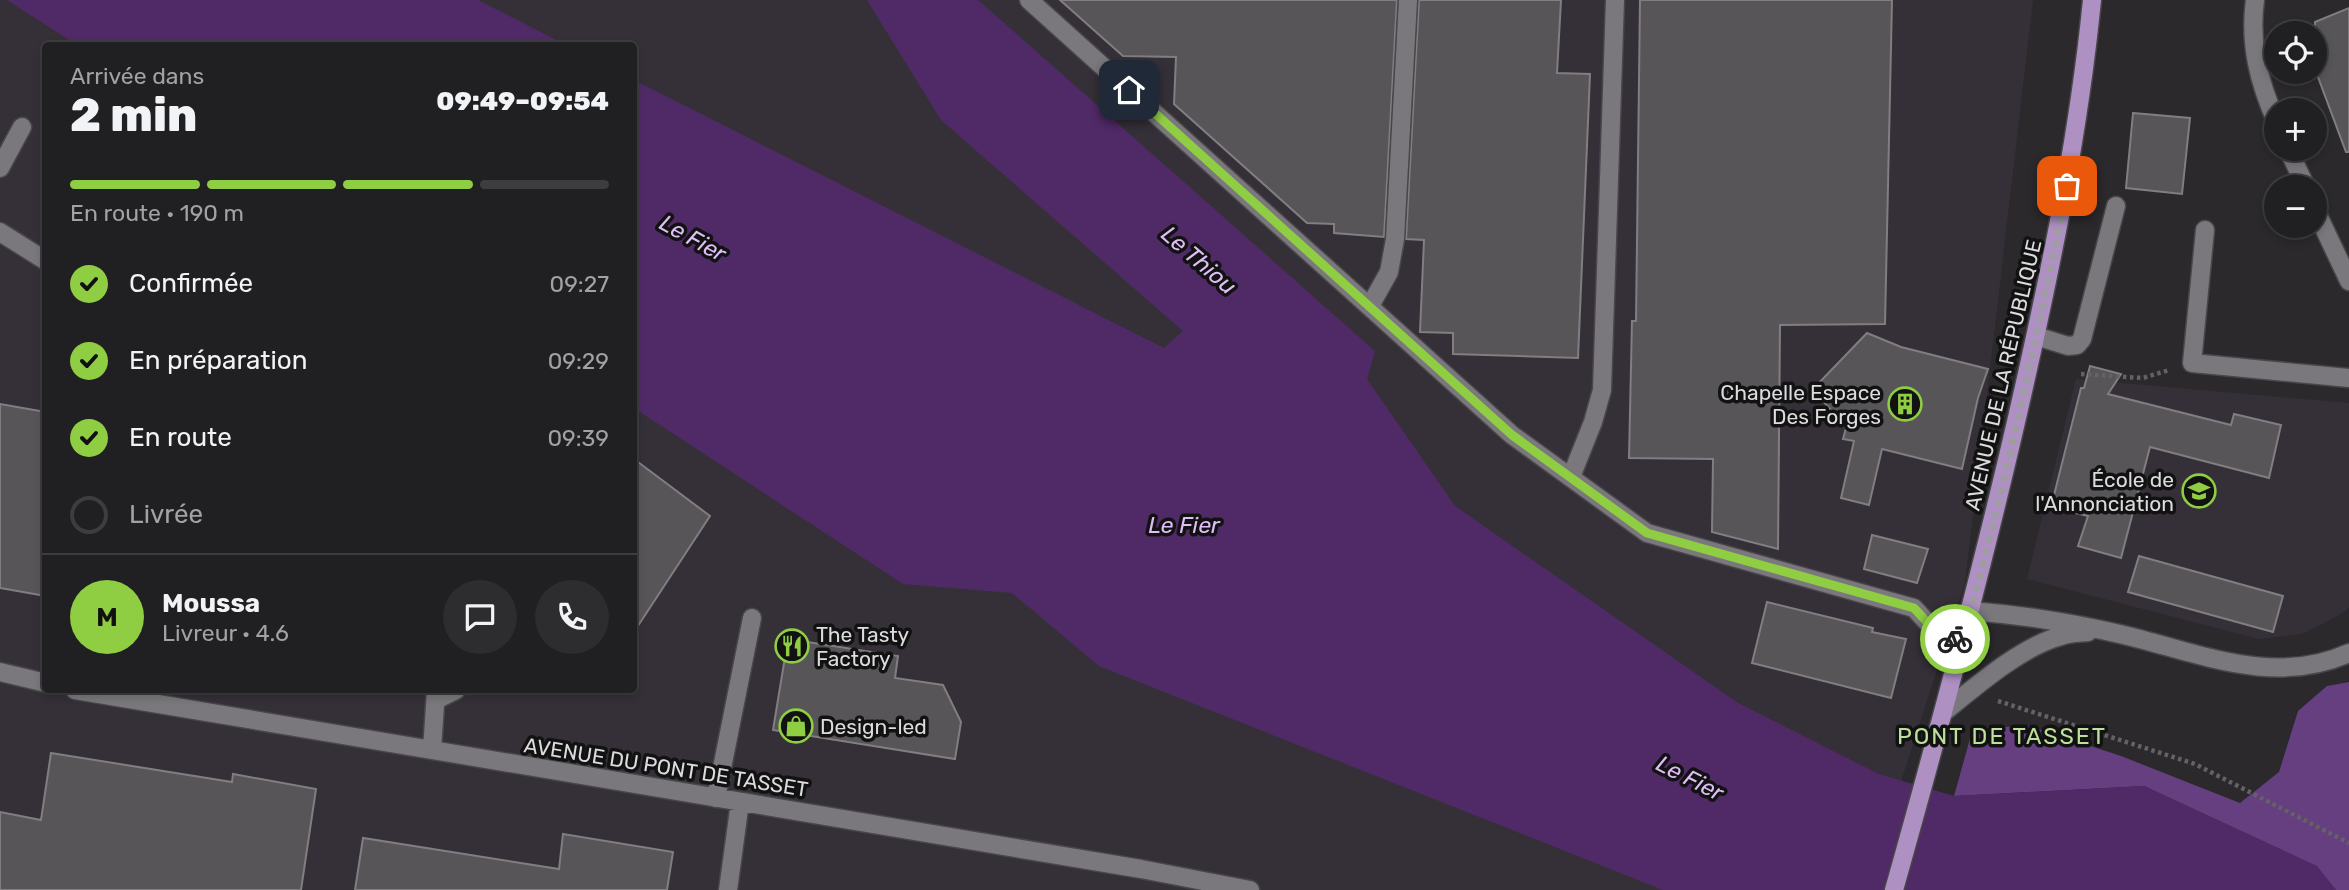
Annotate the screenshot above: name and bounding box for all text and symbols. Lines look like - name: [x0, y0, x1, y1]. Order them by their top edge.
- map controls: [2264, 21, 2327, 238]
- button: locate: [2264, 21, 2327, 84]
- pin: [1099, 60, 1159, 120]
- text: Arrivée dans: [70, 62, 204, 90]
- icon: home: [1110, 71, 1148, 109]
- text: 09:49–09:54: [436, 86, 609, 117]
- text: 2 min: [70, 88, 197, 143]
- button: +: [2264, 98, 2327, 161]
- pin: [2037, 156, 2097, 216]
- icon: bag: [2048, 167, 2086, 205]
- button: −: [2264, 175, 2327, 238]
- text: En route · 190 m: [70, 199, 244, 227]
- water label: Le Fier: [655, 208, 732, 268]
- water label: Le Thiou: [1156, 220, 1242, 300]
- street label: AVENUE DE LA RÉPUBLIQUE: [1960, 237, 2046, 513]
- icon: check: [70, 265, 108, 303]
- text: Confirmée: [129, 268, 253, 299]
- text: 09:27: [550, 270, 609, 298]
- icon: check: [70, 342, 108, 380]
- text: En préparation: [129, 345, 307, 376]
- text: 09:29: [548, 347, 609, 375]
- place label: Chapelle Espace Des Forges: [1720, 380, 1881, 429]
- building icon: Chapelle Espace Des Forges: [1886, 385, 1924, 423]
- icon: check: [70, 419, 108, 457]
- text: En route: [129, 422, 232, 453]
- text: 09:39: [547, 424, 609, 452]
- place label: École de l'Annonciation: [2035, 467, 2174, 516]
- school or university icon: École de l'Annonciation: [2180, 472, 2218, 510]
- text: Livrée: [129, 499, 203, 530]
- water label: Le Fier: [1148, 511, 1221, 539]
- button: chat: [443, 580, 517, 654]
- button: phone: [535, 580, 609, 654]
- text: Moussa: [162, 588, 260, 619]
- text: M: [96, 602, 118, 633]
- courier: [1920, 604, 1990, 674]
- text: Livreur · 4.6: [162, 619, 289, 647]
- icon: bike: [1936, 620, 1974, 658]
- place label: The Tasty Factory: [816, 622, 910, 671]
- restaurant icon: The Tasty Factory: [773, 627, 811, 665]
- shop icon: Design-led: [777, 707, 815, 745]
- place label: Design-led: [820, 714, 927, 739]
- district label: PONT DE TASSET: [1897, 722, 2107, 750]
- street label: AVENUE DU PONT DE TASSET: [522, 732, 810, 802]
- water label: Le Fier: [1652, 749, 1729, 807]

